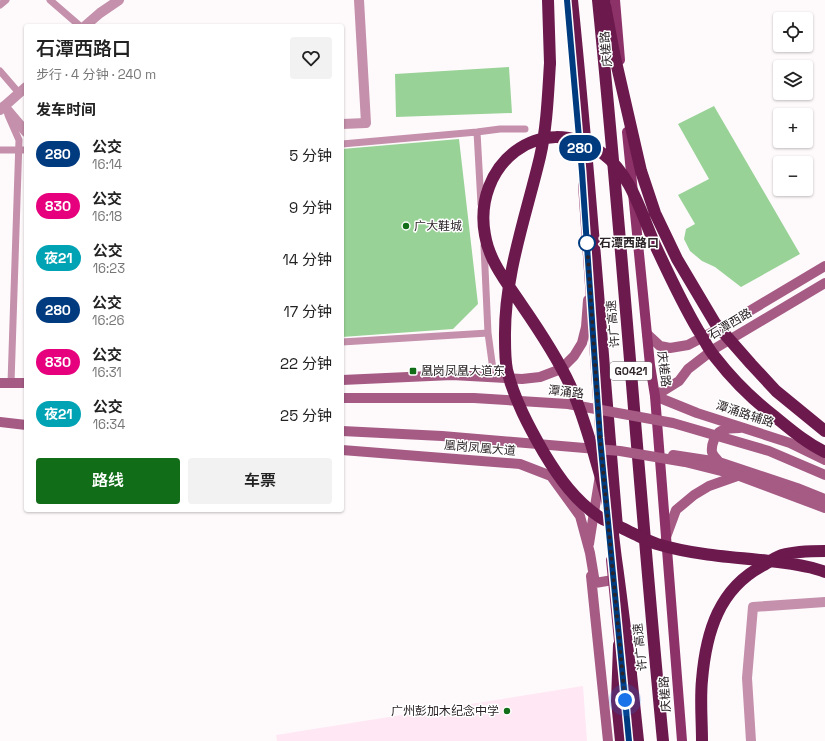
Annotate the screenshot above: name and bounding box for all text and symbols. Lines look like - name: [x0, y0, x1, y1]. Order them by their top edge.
- map controls: [773, 12, 813, 196]
- button: locate: [773, 12, 813, 52]
- street label: 庆槎路: [596, 30, 616, 68]
- text: 石潭西路口: [36, 36, 131, 61]
- button: heart: [290, 37, 332, 79]
- button: layers: [773, 60, 813, 100]
- text: 步行 · 4 分钟 · 240 m: [36, 66, 156, 83]
- text: 发车时间: [36, 100, 96, 119]
- button: +: [773, 108, 813, 148]
- line badge: 280: [557, 135, 603, 161]
- text: 公交: [92, 137, 122, 156]
- text: 280: [567, 139, 593, 157]
- text: 280: [45, 145, 71, 163]
- text: 5 分钟: [289, 146, 332, 165]
- text: 16:14: [92, 156, 122, 173]
- button: −: [773, 156, 813, 196]
- text: 公交: [92, 189, 122, 208]
- text: 830: [45, 197, 71, 215]
- text: 9 分钟: [289, 198, 332, 217]
- text: 16:18: [92, 208, 122, 225]
- place label: 广大鞋城: [414, 218, 462, 234]
- marker: 广大鞋城: [401, 221, 411, 231]
- marker: 石潭西路口: [578, 234, 596, 252]
- place label: 石潭西路口: [599, 235, 659, 251]
- text: 公交: [93, 241, 123, 260]
- text: 夜21: [44, 249, 73, 267]
- text: 14 分钟: [282, 250, 332, 269]
- text: 16:23: [93, 260, 125, 277]
- text: 公交: [92, 293, 122, 312]
- street label: 许广高速: [603, 299, 623, 349]
- text: 280: [45, 301, 71, 319]
- text: 17 分钟: [283, 302, 332, 321]
- street label: 石潭西路: [705, 305, 755, 343]
- text: 16:26: [92, 312, 124, 329]
- text: 公交: [92, 345, 122, 364]
- street label: 庆槎路: [654, 350, 674, 388]
- text: 830: [45, 353, 71, 371]
- text: 22 分钟: [280, 354, 332, 373]
- road number: G0421: [610, 362, 652, 380]
- place label: 凰岗凤凰大道东: [421, 363, 505, 379]
- text: 16:31: [92, 364, 122, 381]
- marker: 凰岗凤凰大道东: [408, 366, 418, 376]
- street label: 潭涌路: [547, 382, 585, 402]
- text: 公交: [93, 397, 123, 416]
- street label: 潭涌路辅路: [714, 397, 776, 431]
- text: 夜21: [44, 405, 73, 423]
- text: 25 分钟: [280, 406, 332, 425]
- text: 16:34: [93, 416, 125, 433]
- street label: 凰岗凤凰大道: [443, 437, 517, 459]
- button: 路线: [36, 458, 180, 504]
- button: 车票: [188, 458, 332, 504]
- street label: 许广高速: [630, 622, 650, 672]
- street label: 庆槎路: [656, 675, 674, 713]
- your location: [615, 690, 635, 710]
- place label: 广州彭加木纪念中学: [391, 703, 499, 719]
- marker: 广州彭加木纪念中学: [502, 706, 512, 716]

